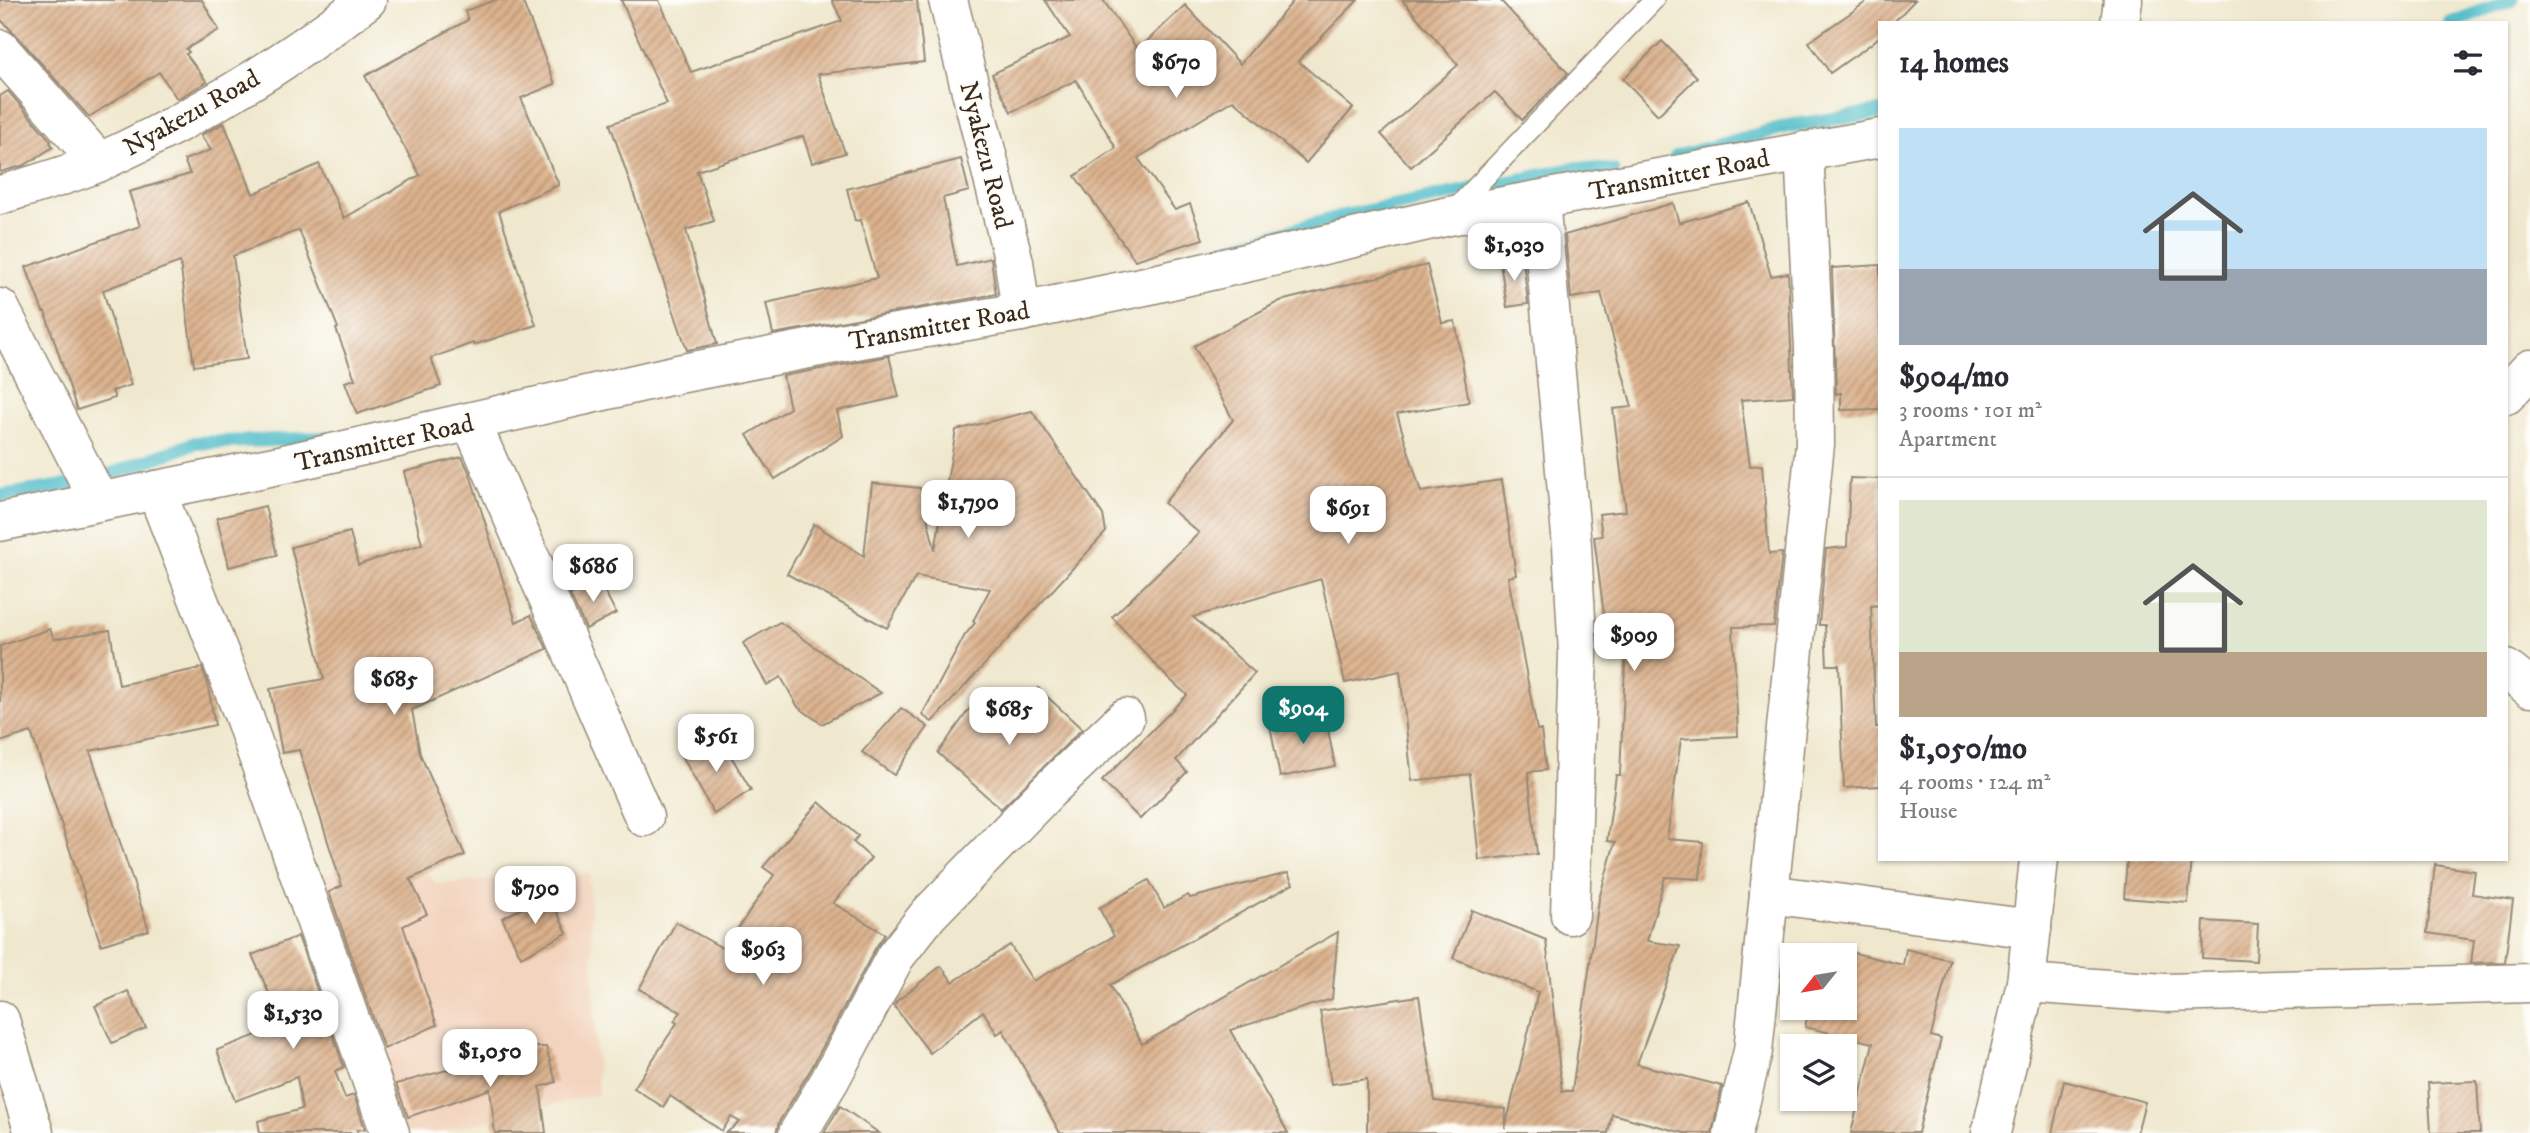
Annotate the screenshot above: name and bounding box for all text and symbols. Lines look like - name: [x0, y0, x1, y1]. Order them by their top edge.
- pin: $670: [1135, 41, 1217, 100]
- icon: filters: [2449, 44, 2487, 82]
- text: 14 homes: [1899, 45, 2009, 82]
- text: $670: [1151, 48, 1201, 77]
- street label: Nyakezu Road: [118, 62, 266, 164]
- street label: Nyakezu Road: [951, 78, 1020, 233]
- street label: Transmitter Road: [1586, 142, 1772, 209]
- icon: home: [2130, 173, 2256, 299]
- pin: $1,030: [1457, 224, 1571, 283]
- text: $1,030: [1484, 231, 1544, 260]
- street label: Transmitter Road: [846, 294, 1032, 359]
- text: $904/mo: [1899, 359, 2009, 396]
- text: 3 rooms · 101 m²: [1899, 396, 2042, 425]
- street label: Transmitter Road: [292, 407, 477, 480]
- text: Apartment: [1899, 425, 1997, 454]
- pin: $1,790: [911, 480, 1025, 540]
- pin: $691: [1307, 486, 1389, 546]
- text: $1,790: [937, 488, 999, 517]
- text: $691: [1326, 494, 1370, 523]
- pin: $686: [552, 544, 634, 604]
- icon: home: [2130, 545, 2256, 671]
- text: $686: [569, 552, 617, 581]
- pin: $909: [1593, 614, 1675, 673]
- text: $909: [1610, 621, 1658, 650]
- pin: $685: [353, 658, 435, 717]
- text: $685: [370, 665, 418, 694]
- pin: $904: [1262, 686, 1344, 746]
- pin: $685: [968, 688, 1050, 747]
- text: $904: [1278, 694, 1328, 723]
- text: $685: [985, 695, 1033, 724]
- pin: $561: [675, 714, 757, 774]
- text: $561: [694, 722, 738, 751]
- text: $1,050/mo: [1899, 731, 2027, 768]
- text: 4 rooms · 124 m²: [1899, 768, 2050, 797]
- text: House: [1899, 797, 1957, 826]
- pin: $790: [494, 866, 576, 926]
- text: $790: [511, 874, 559, 903]
- pin: $963: [722, 928, 804, 987]
- text: $963: [741, 935, 785, 964]
- north arrow: [1780, 943, 1857, 1020]
- map controls: [1780, 943, 1857, 1111]
- pin: $1,530: [236, 992, 350, 1051]
- text: $1,530: [263, 999, 323, 1028]
- pin: $1,050: [433, 1030, 547, 1089]
- button: layers: [1780, 1034, 1857, 1111]
- text: $1,050: [458, 1037, 522, 1066]

